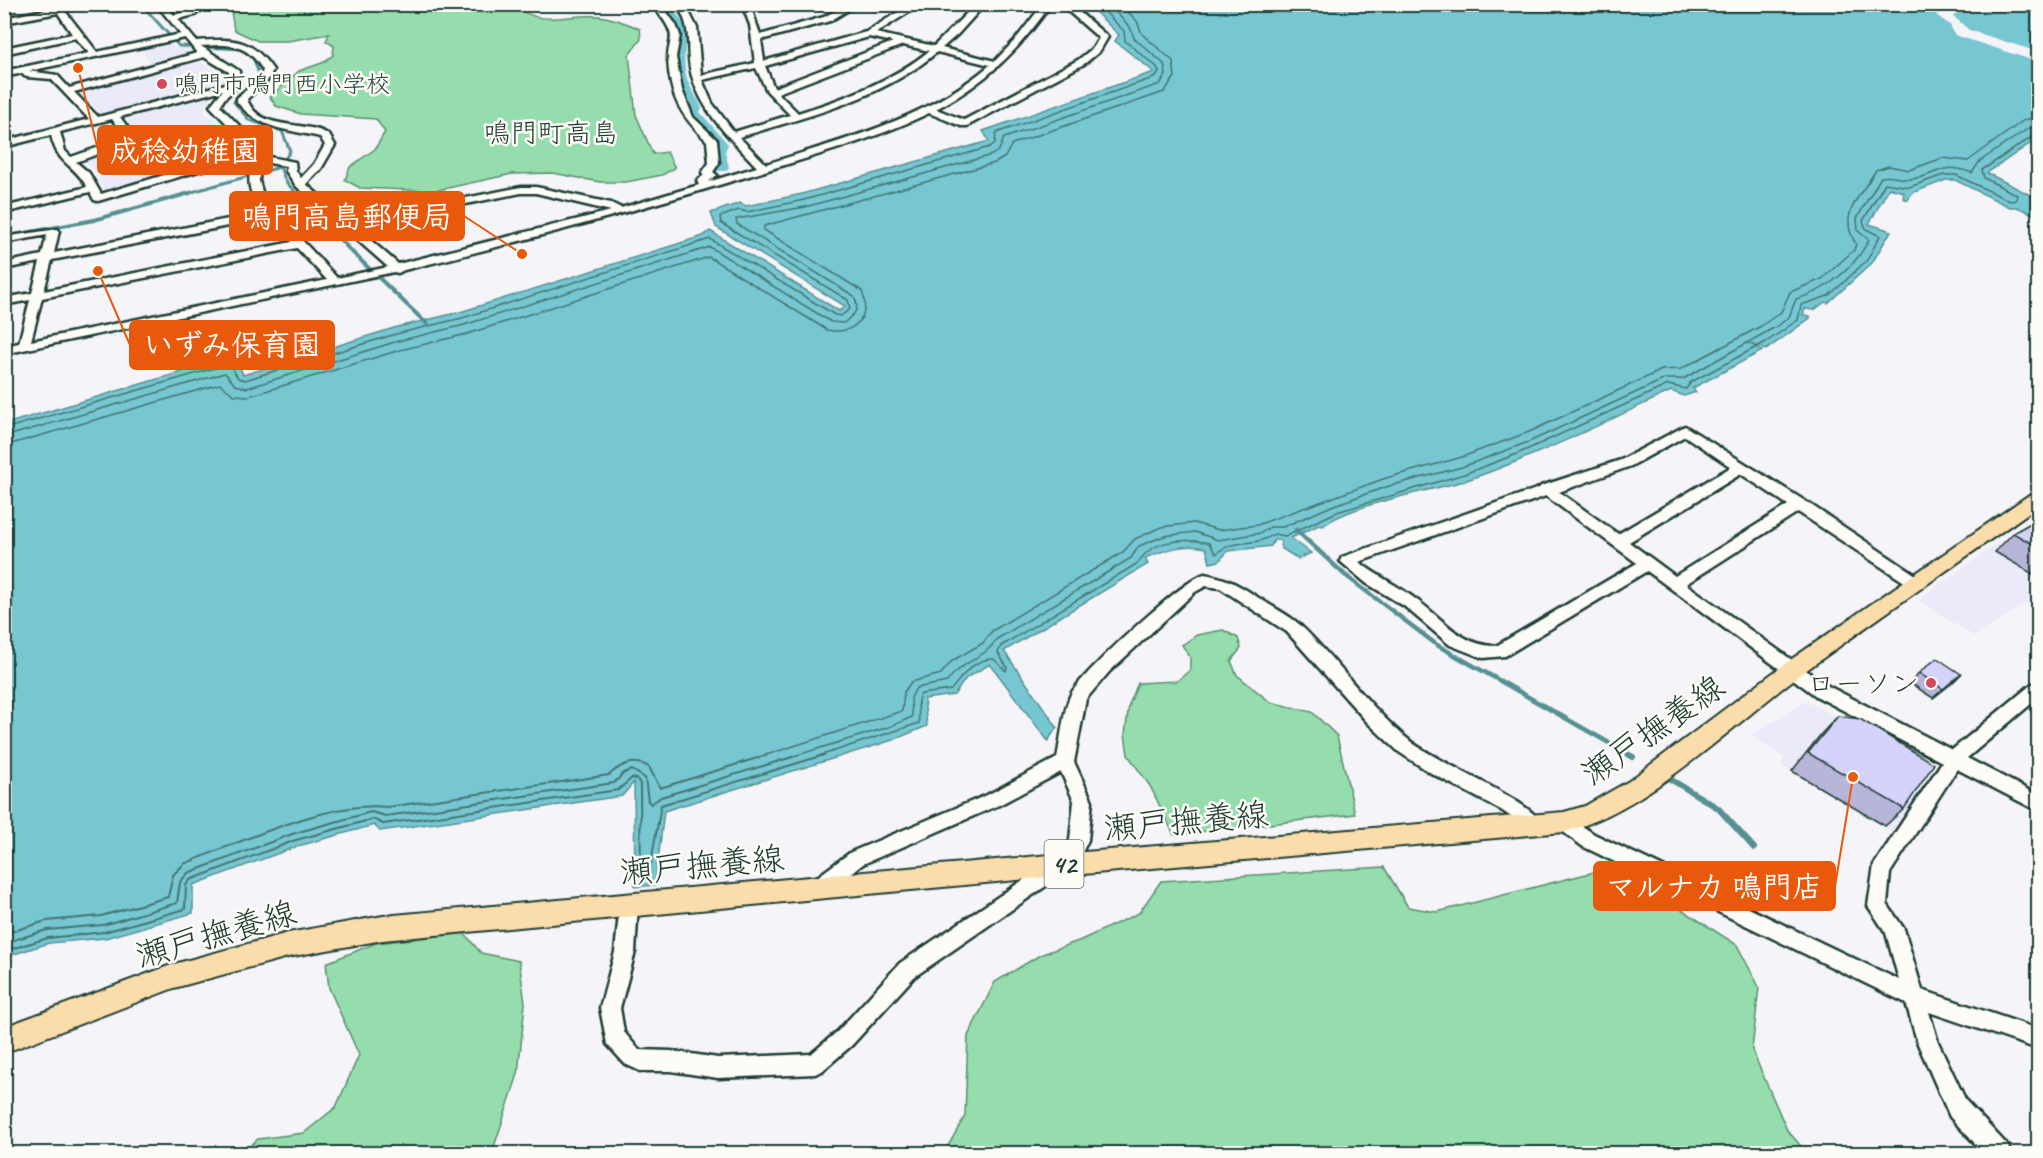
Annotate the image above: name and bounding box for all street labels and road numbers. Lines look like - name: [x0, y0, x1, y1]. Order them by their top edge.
- street label: 瀬戸撫養線: [1573, 665, 1733, 795]
- street label: 瀬戸撫養線: [1102, 793, 1270, 849]
- street label: 瀬戸撫養線: [618, 837, 786, 893]
- road number: 42: [1044, 840, 1084, 888]
- street label: 瀬戸撫養線: [131, 891, 301, 977]

